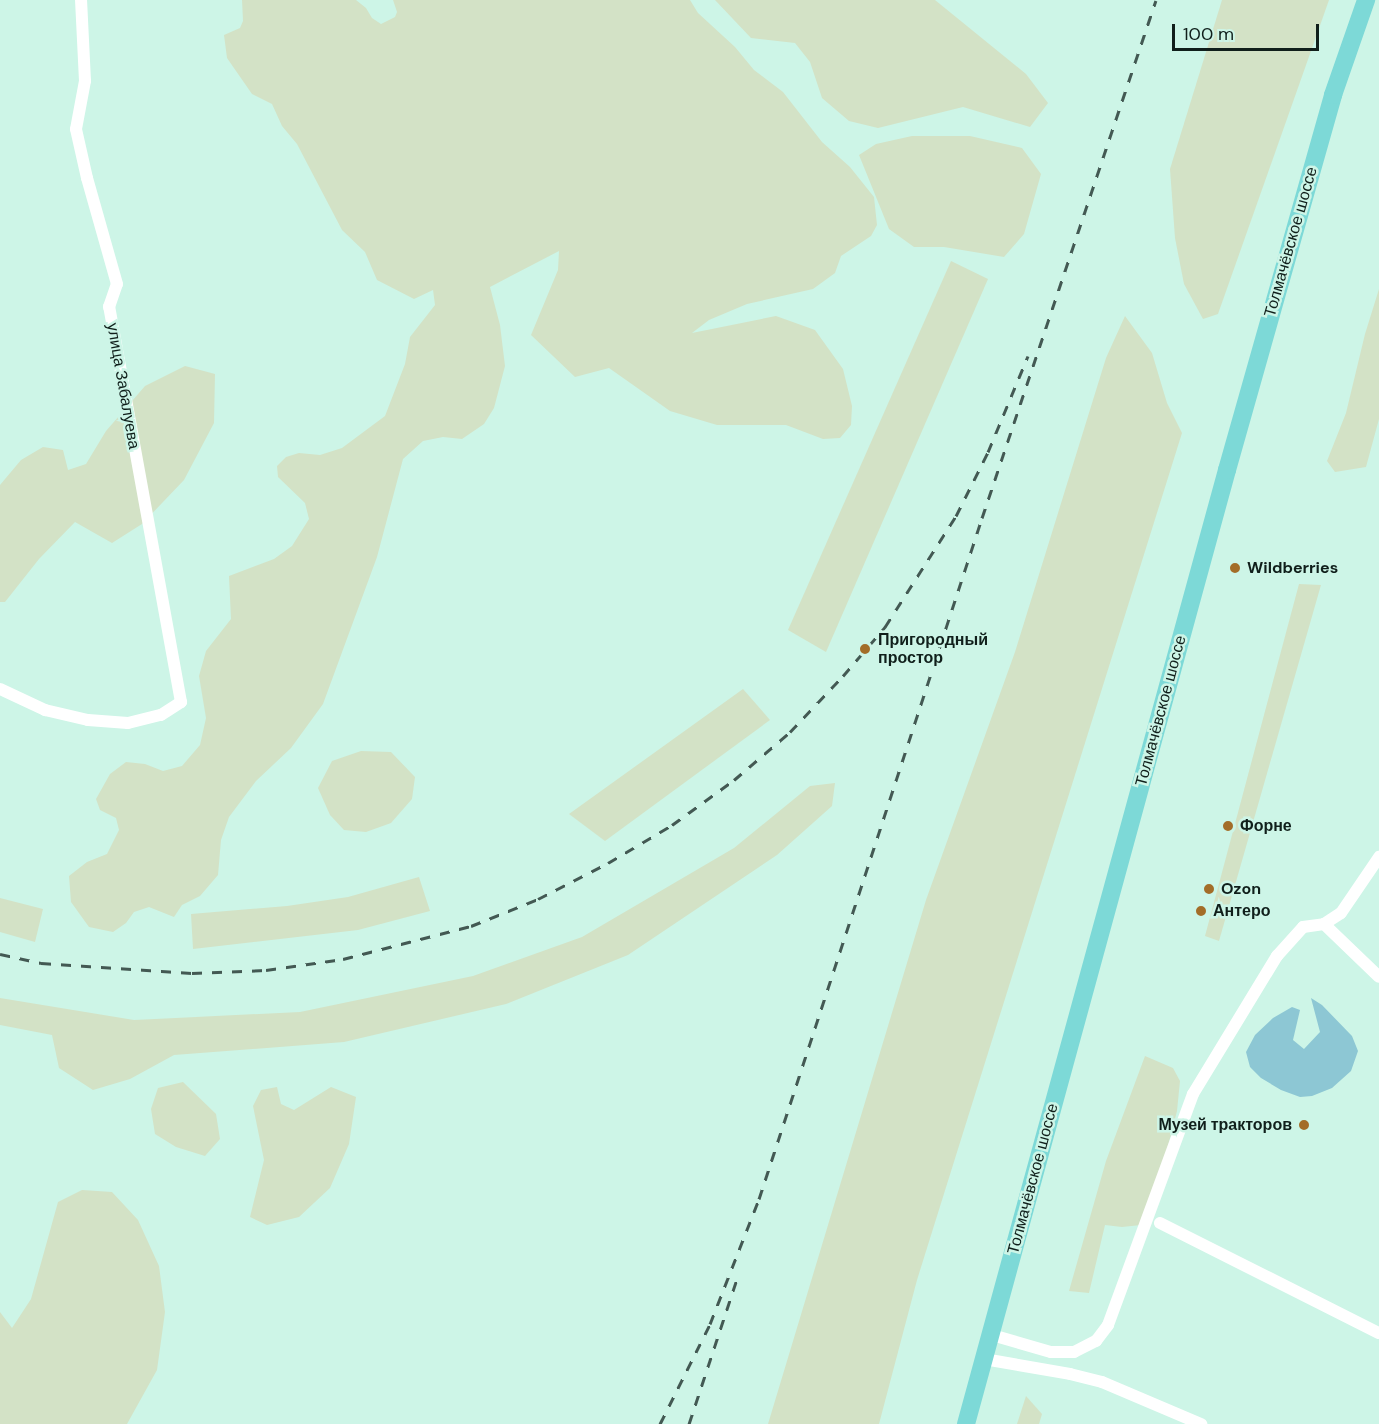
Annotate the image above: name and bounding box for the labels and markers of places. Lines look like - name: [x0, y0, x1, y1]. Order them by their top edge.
- place label: Wildberries: [1247, 558, 1338, 578]
- marker: Wildberries: [1228, 561, 1242, 575]
- place label: Пригородный простор: [878, 630, 988, 668]
- marker: Пригородный простор: [856, 640, 874, 658]
- place label: Форне: [1240, 816, 1292, 836]
- marker: Форне: [1221, 819, 1235, 833]
- place label: Ozon: [1221, 879, 1261, 899]
- marker: Ozon: [1202, 882, 1216, 896]
- place label: Антеро: [1213, 901, 1270, 921]
- marker: Антеро: [1194, 904, 1208, 918]
- place label: Музей тракторов: [1158, 1115, 1292, 1135]
- marker: Музей тракторов: [1297, 1118, 1311, 1132]

